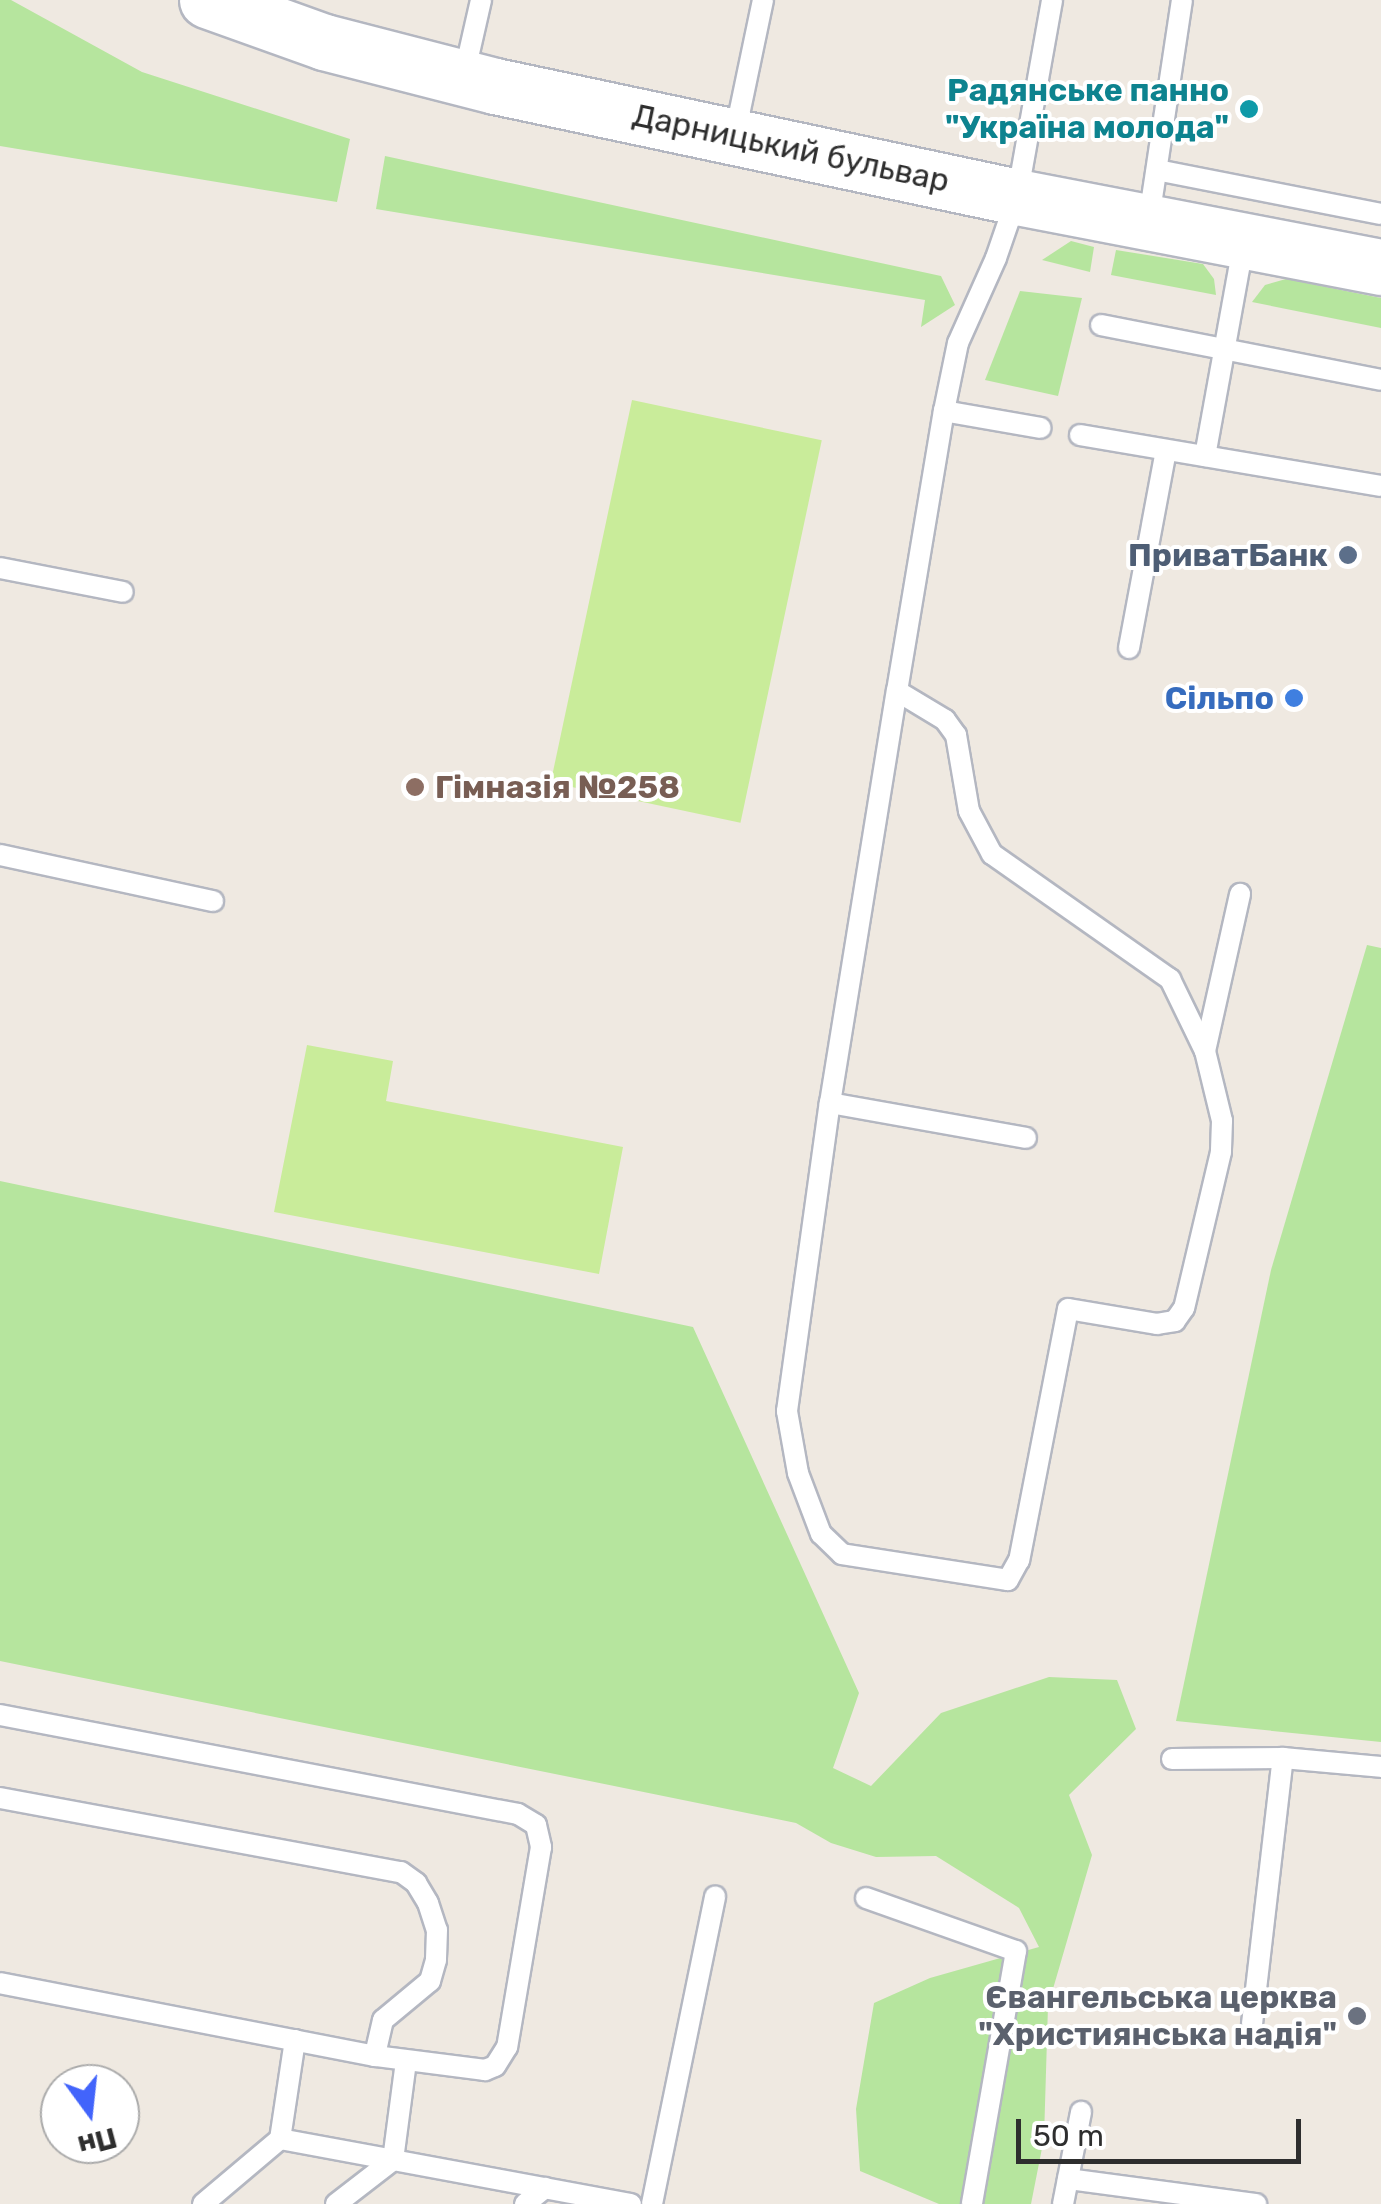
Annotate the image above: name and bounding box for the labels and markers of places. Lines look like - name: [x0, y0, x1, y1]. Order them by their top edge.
- place label: Радянське панно "Україна молода": [945, 72, 1229, 147]
- marker: Радянське панно "Україна молода": [1238, 98, 1260, 120]
- place label: ПриватБанк: [1128, 536, 1328, 574]
- marker: ПриватБанк: [1337, 544, 1359, 566]
- place label: Сільпо: [1165, 679, 1274, 717]
- marker: Сільпо: [1283, 687, 1305, 709]
- place label: Гімназія №258: [435, 768, 680, 806]
- marker: Гімназія №258: [404, 776, 426, 798]
- place label: Євангельська церква "Християнська надія": [978, 1979, 1337, 2054]
- marker: Євангельська церква "Християнська надія": [1346, 2005, 1368, 2027]

